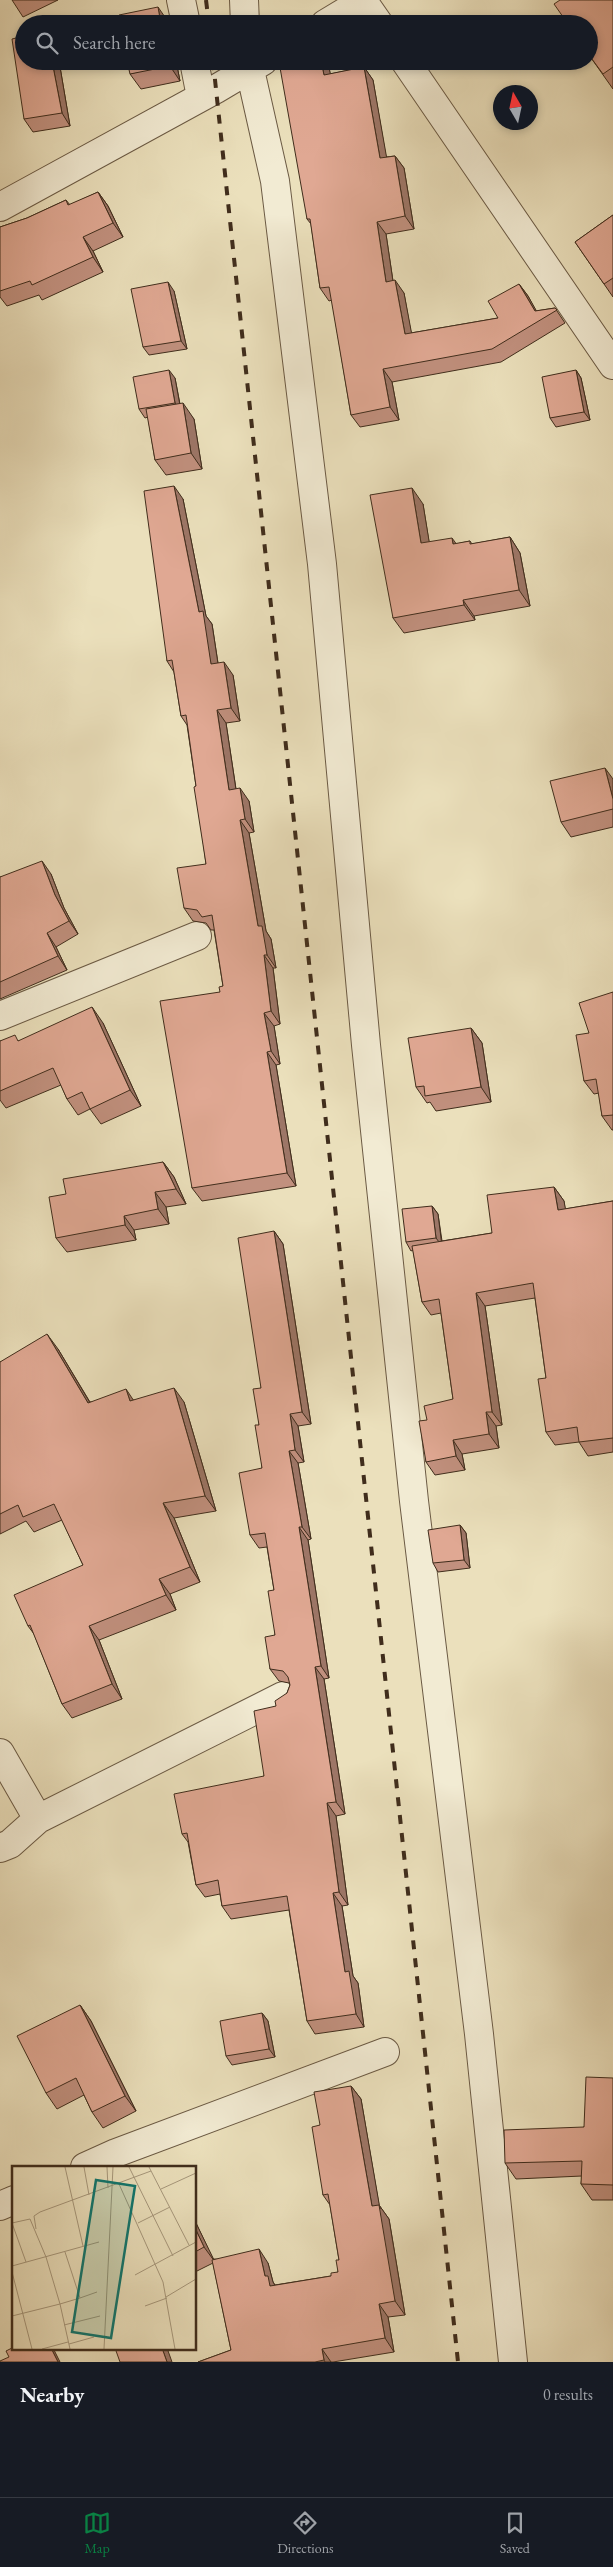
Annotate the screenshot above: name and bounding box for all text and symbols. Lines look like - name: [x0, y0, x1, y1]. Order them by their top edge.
- search box: [15, 15, 598, 70]
- icon: search: [33, 29, 61, 57]
- text: Search here: [73, 30, 155, 55]
- north arrow: [493, 85, 538, 130]
- inset map: [12, 2166, 196, 2350]
- text: Nearby: [20, 2381, 84, 2408]
- text: 0 results: [543, 2384, 593, 2405]
- tab: Map: [83, 2509, 111, 2557]
- tab: Directions: [277, 2509, 334, 2557]
- tab: Saved: [500, 2509, 530, 2557]

